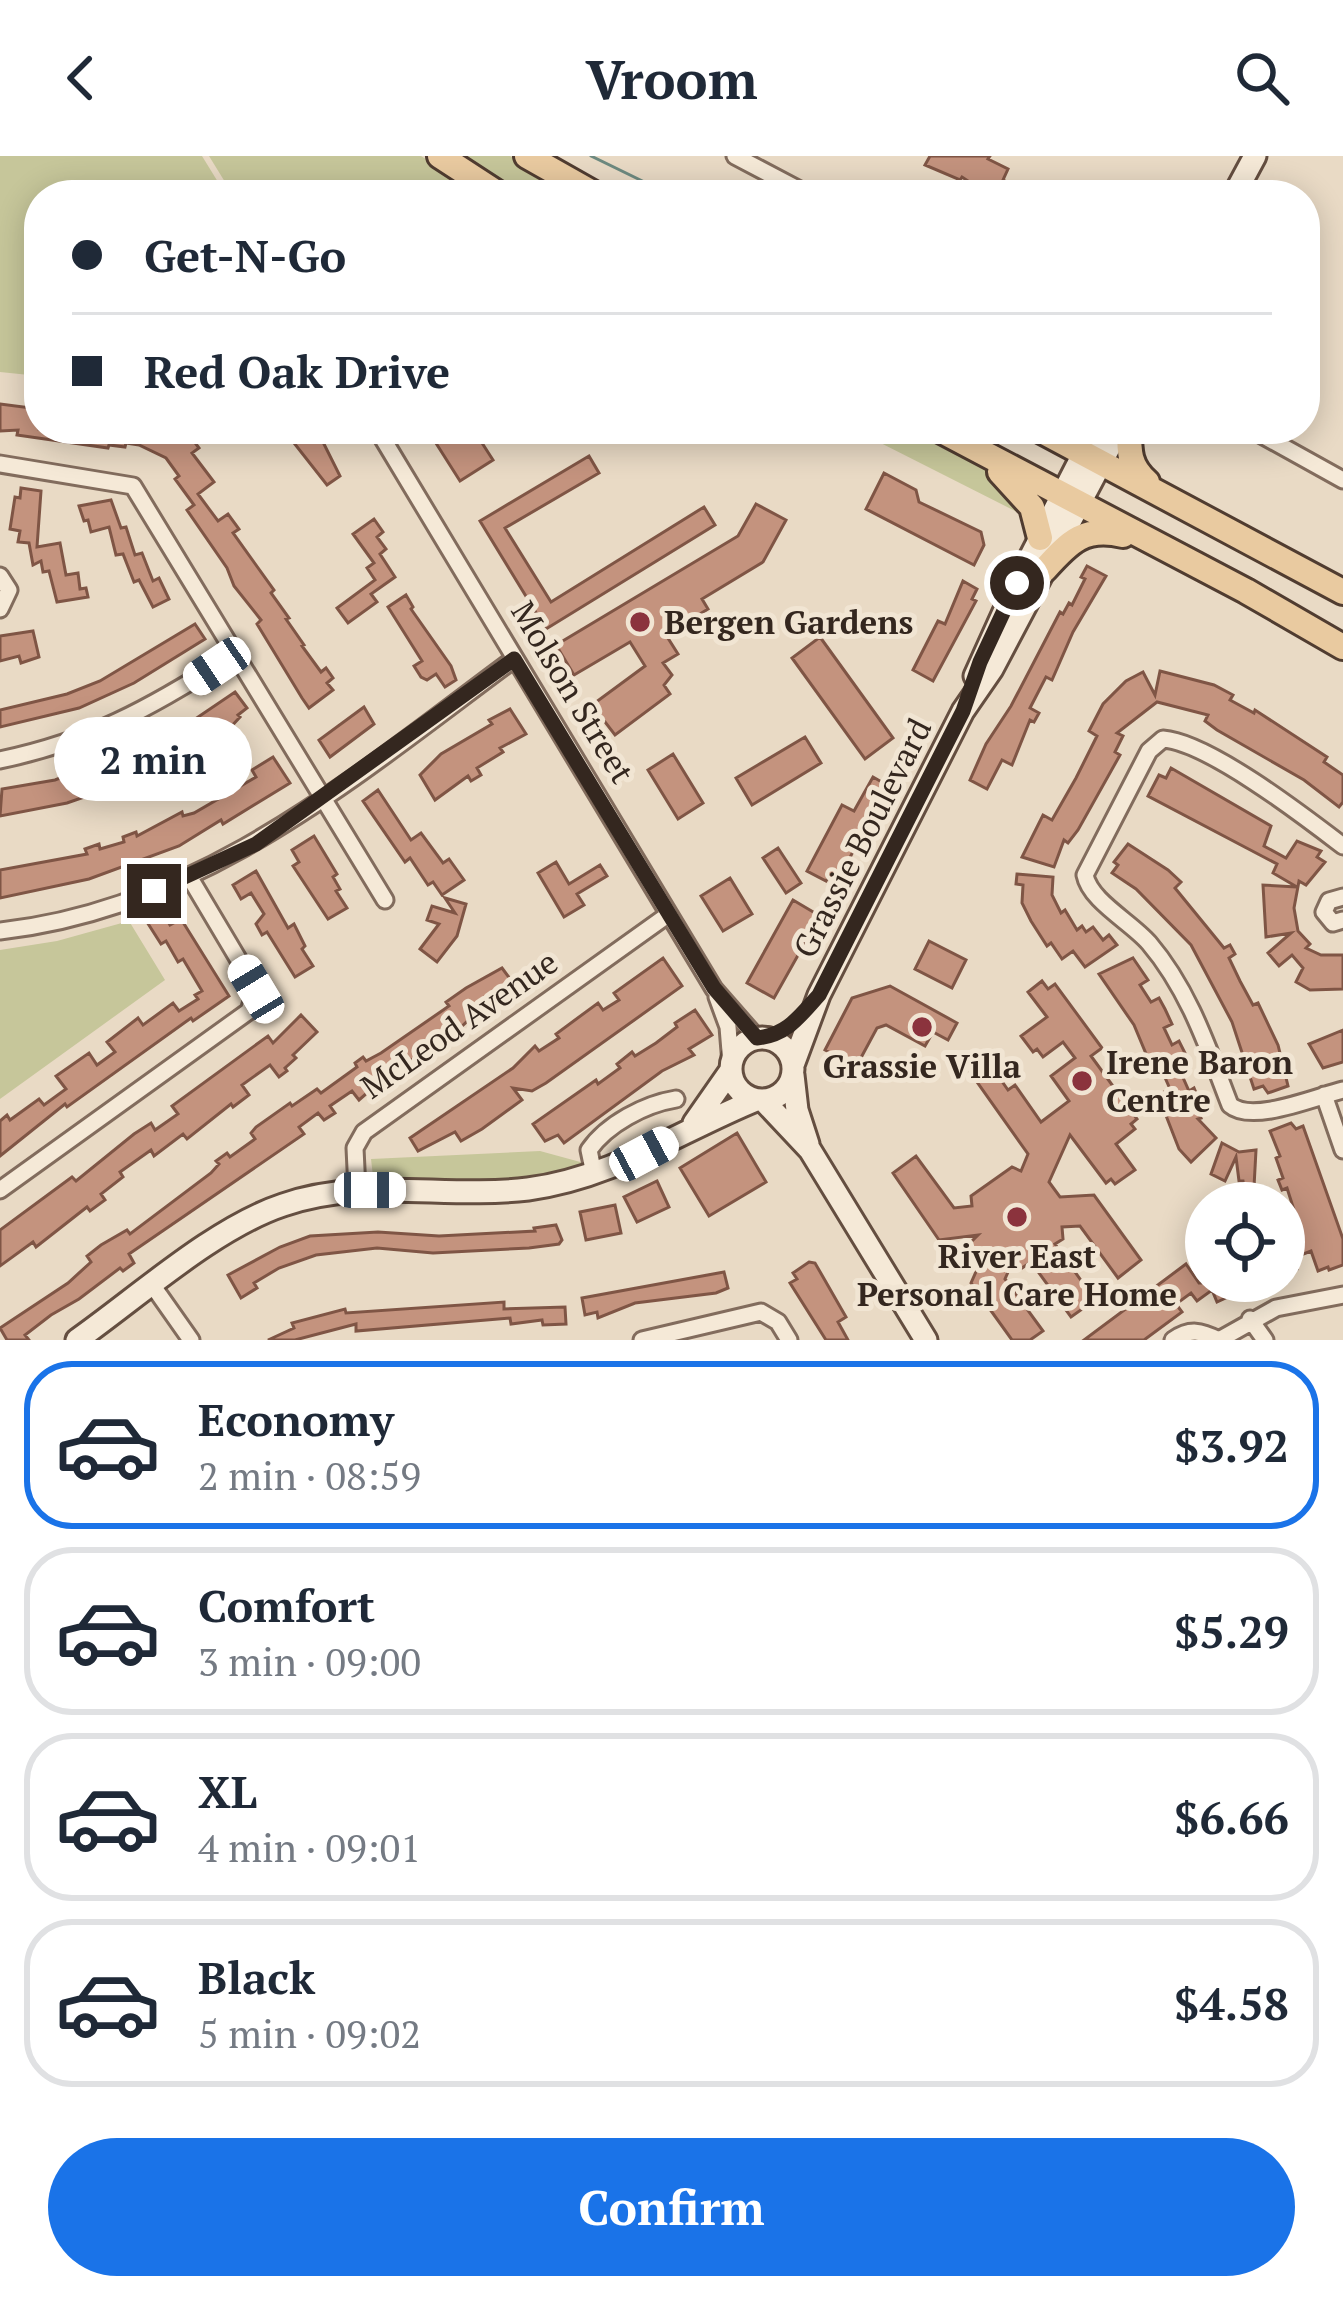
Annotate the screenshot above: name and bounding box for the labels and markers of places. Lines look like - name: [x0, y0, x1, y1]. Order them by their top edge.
- place label: Bergen Gardens: [664, 600, 914, 643]
- marker: Bergen Gardens: [627, 609, 653, 635]
- marker: Grassie Villa: [909, 1014, 935, 1040]
- place label: Irene Baron Centre: [1106, 1040, 1293, 1121]
- place label: Grassie Villa: [823, 1044, 1021, 1087]
- marker: Irene Baron Centre: [1069, 1068, 1095, 1094]
- marker: River East Personal Care Home: [1004, 1204, 1030, 1230]
- place label: River East Personal Care Home: [857, 1234, 1177, 1315]

